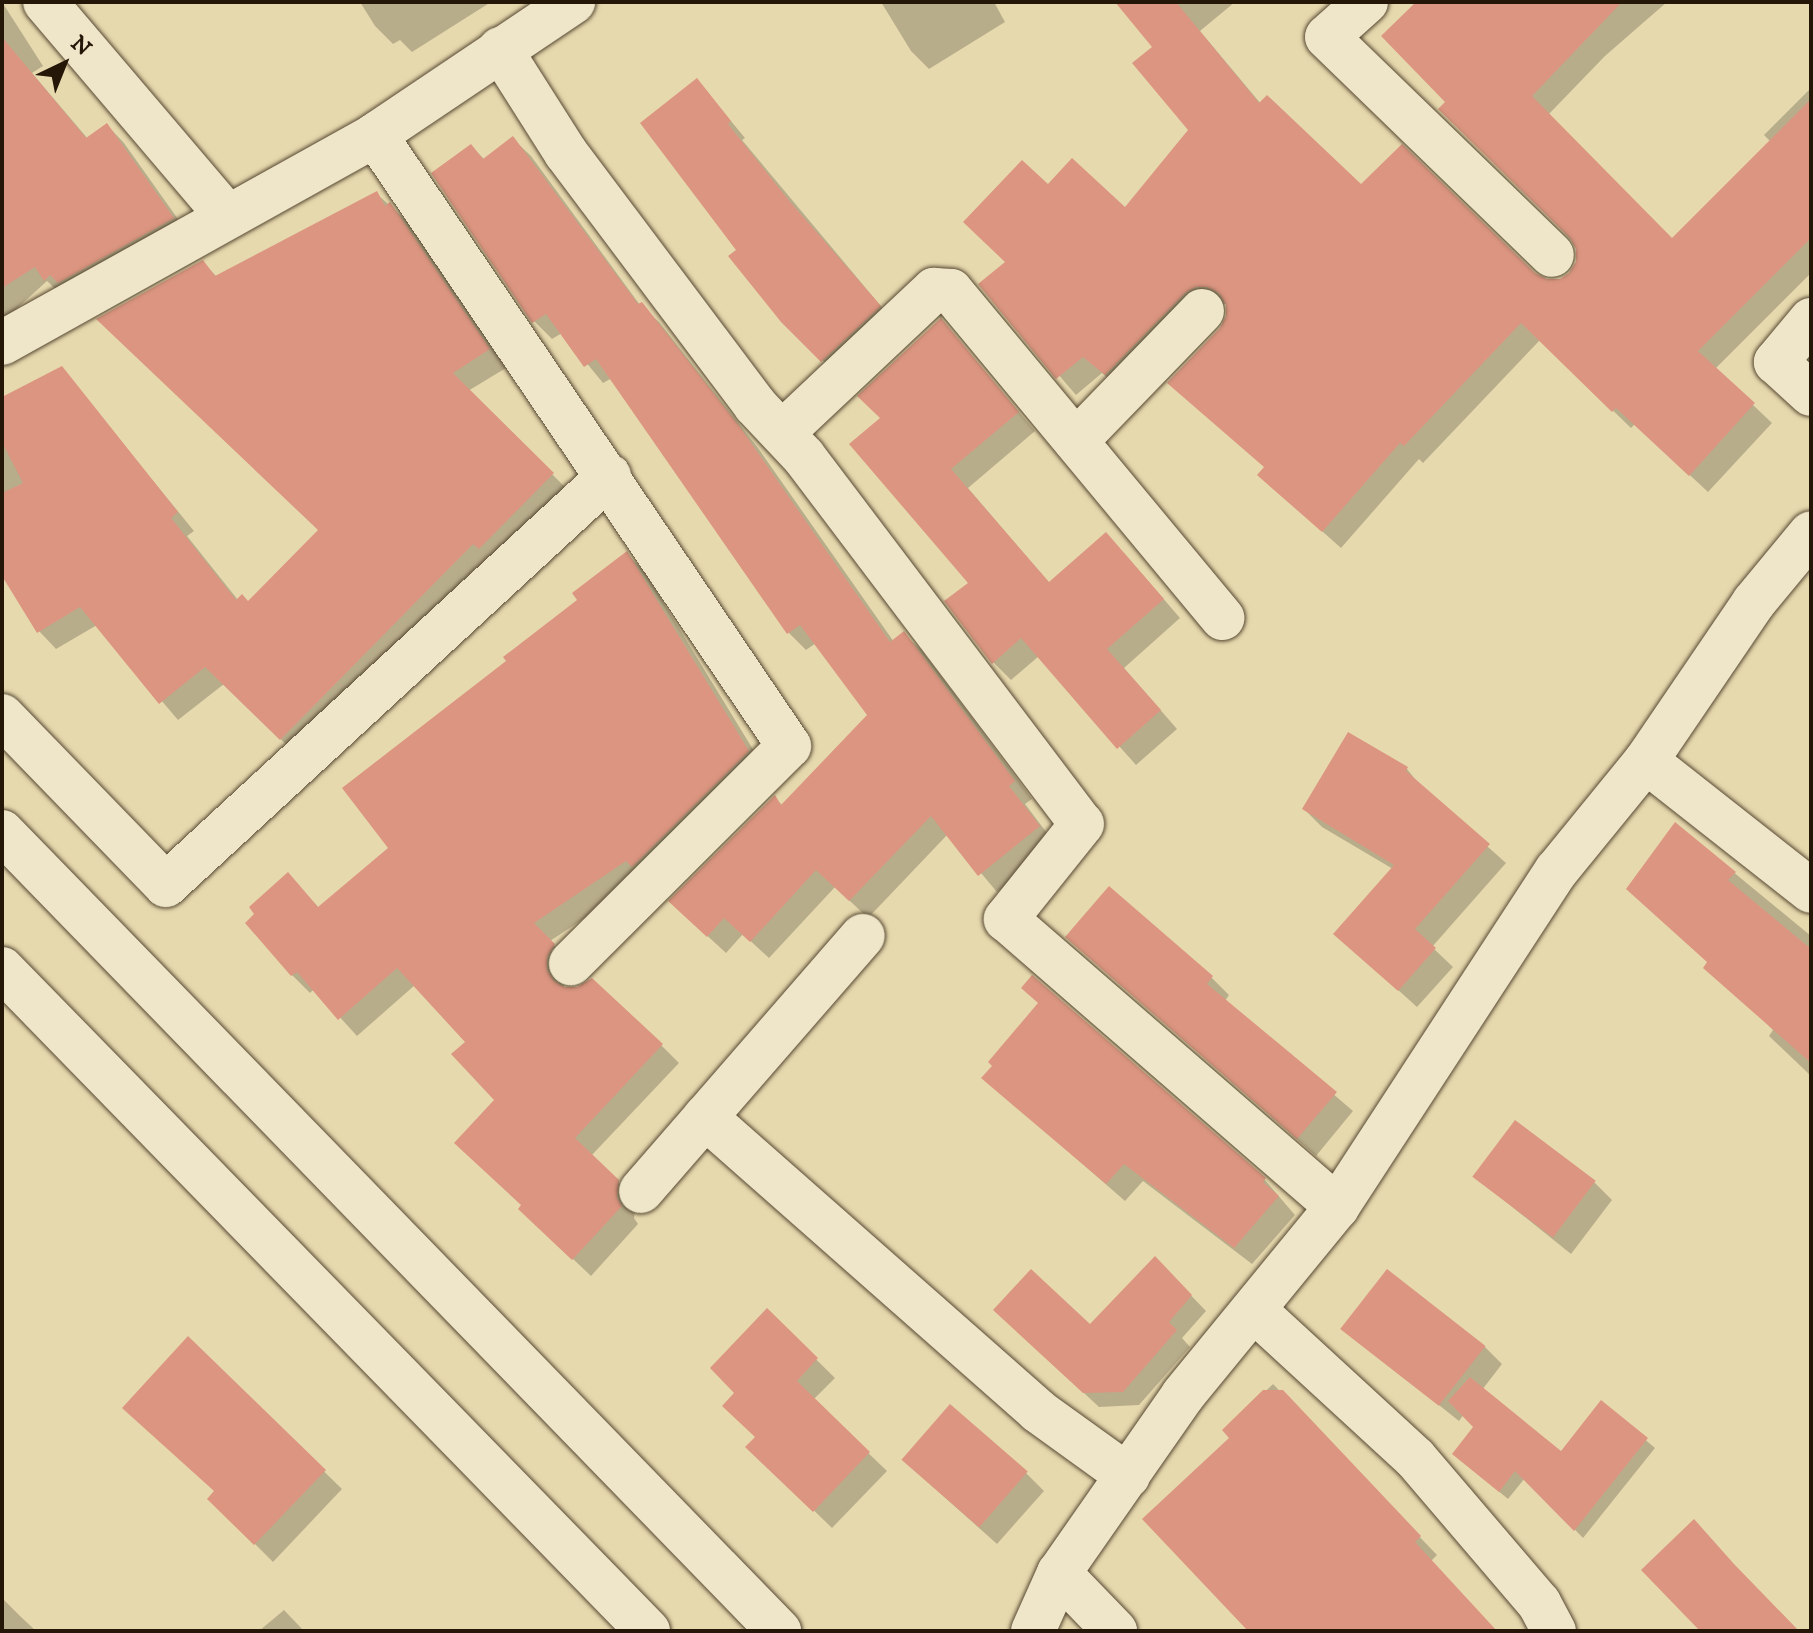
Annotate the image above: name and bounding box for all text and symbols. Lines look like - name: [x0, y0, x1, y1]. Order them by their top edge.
- north arrow: [24, 24, 104, 104]
- text: N: [65, 30, 97, 62]

